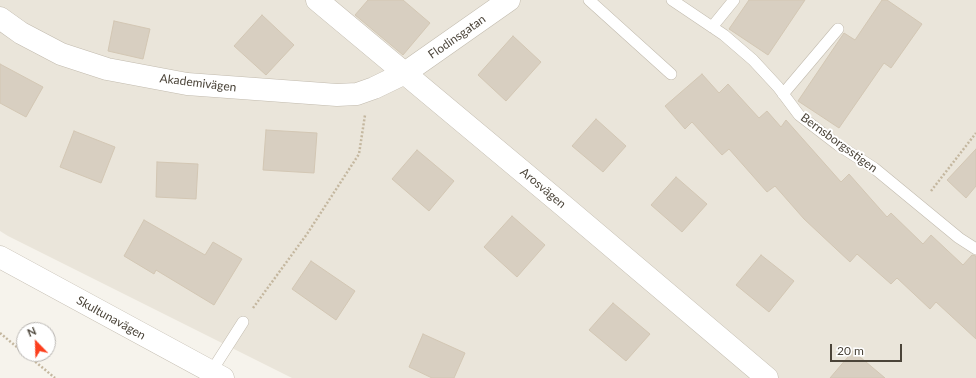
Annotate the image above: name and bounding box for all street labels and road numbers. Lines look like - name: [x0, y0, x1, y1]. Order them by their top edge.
- street label: Flodinsgatan: [425, 12, 489, 62]
- street label: Akademivägen: [159, 71, 237, 95]
- street label: Bernsborgsstigen: [798, 110, 880, 176]
- street label: Arosvägen: [517, 165, 569, 211]
- street label: Skultunavägen: [74, 293, 148, 343]

